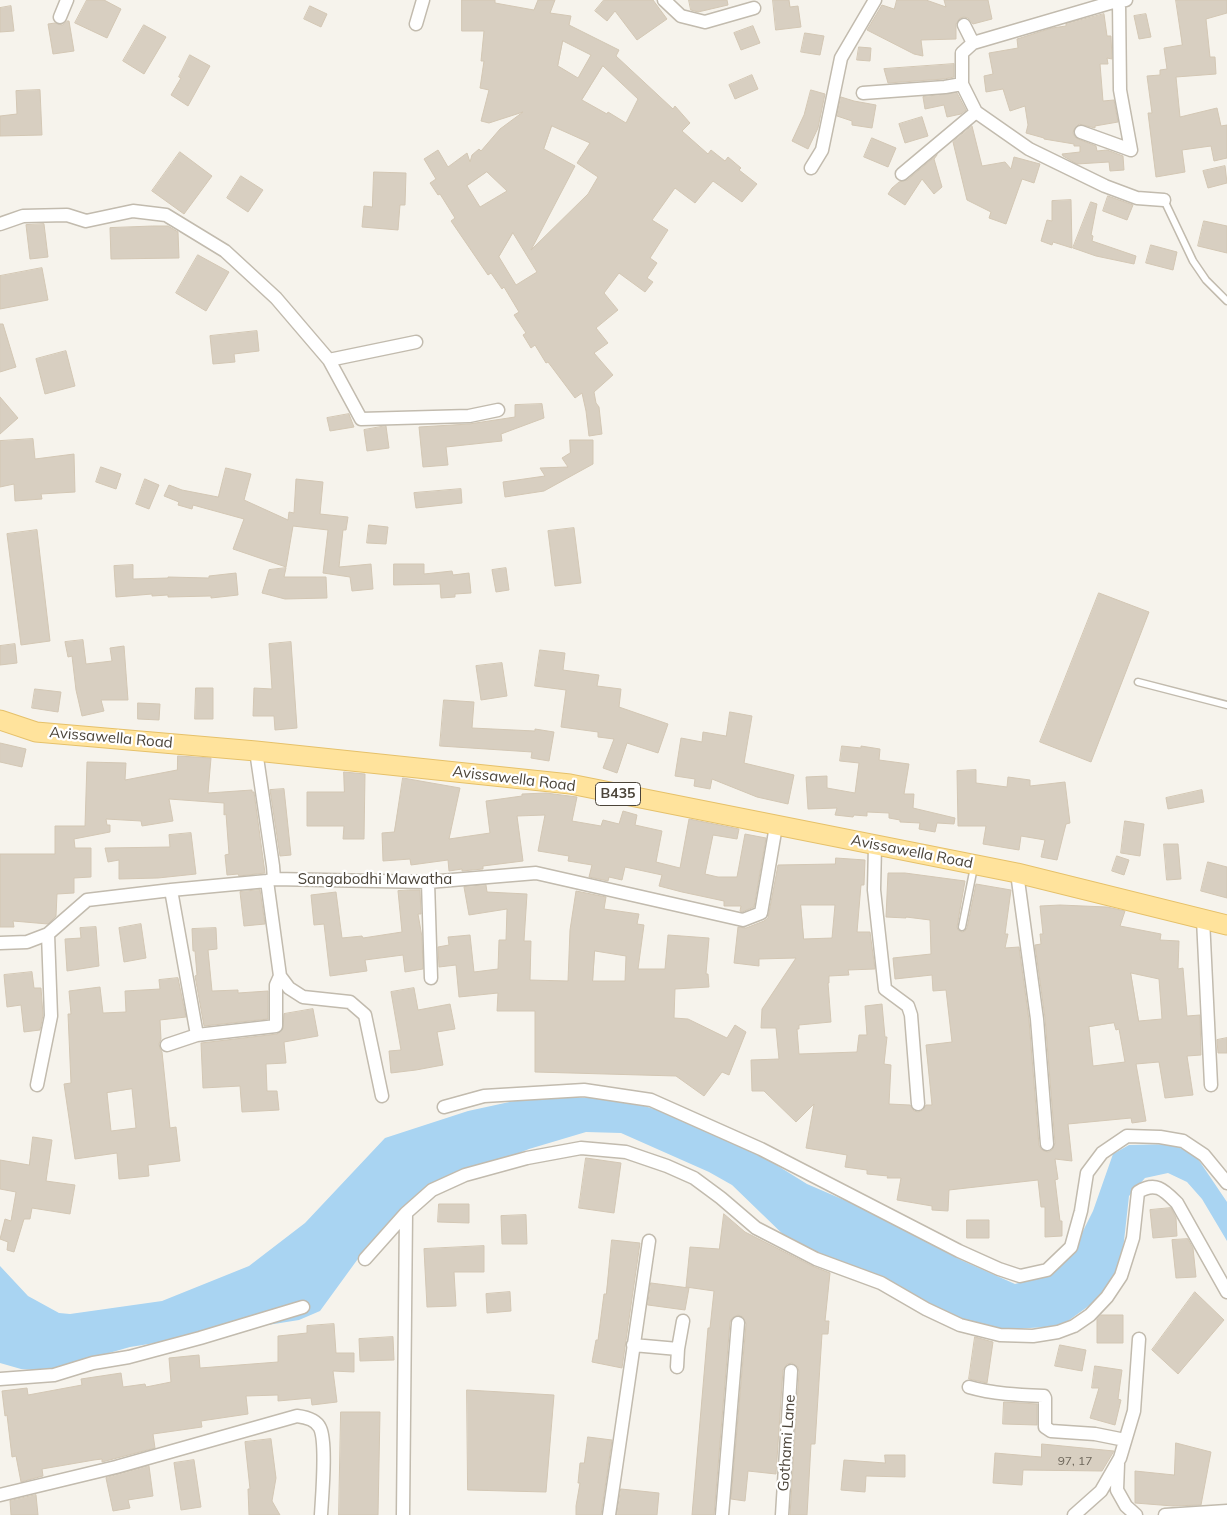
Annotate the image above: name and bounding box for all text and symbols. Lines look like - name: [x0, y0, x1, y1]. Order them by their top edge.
- street label: Avissawella Road: [49, 724, 173, 752]
- street label: Avissawella Road: [451, 763, 577, 795]
- road number: B435: [596, 782, 640, 806]
- street label: Avissawella Road: [849, 831, 975, 873]
- street label: Sangabodhi Mawatha: [298, 870, 452, 888]
- street label: Gothami Lane: [775, 1394, 799, 1492]
- house number: 97, 17: [1058, 1454, 1092, 1468]

